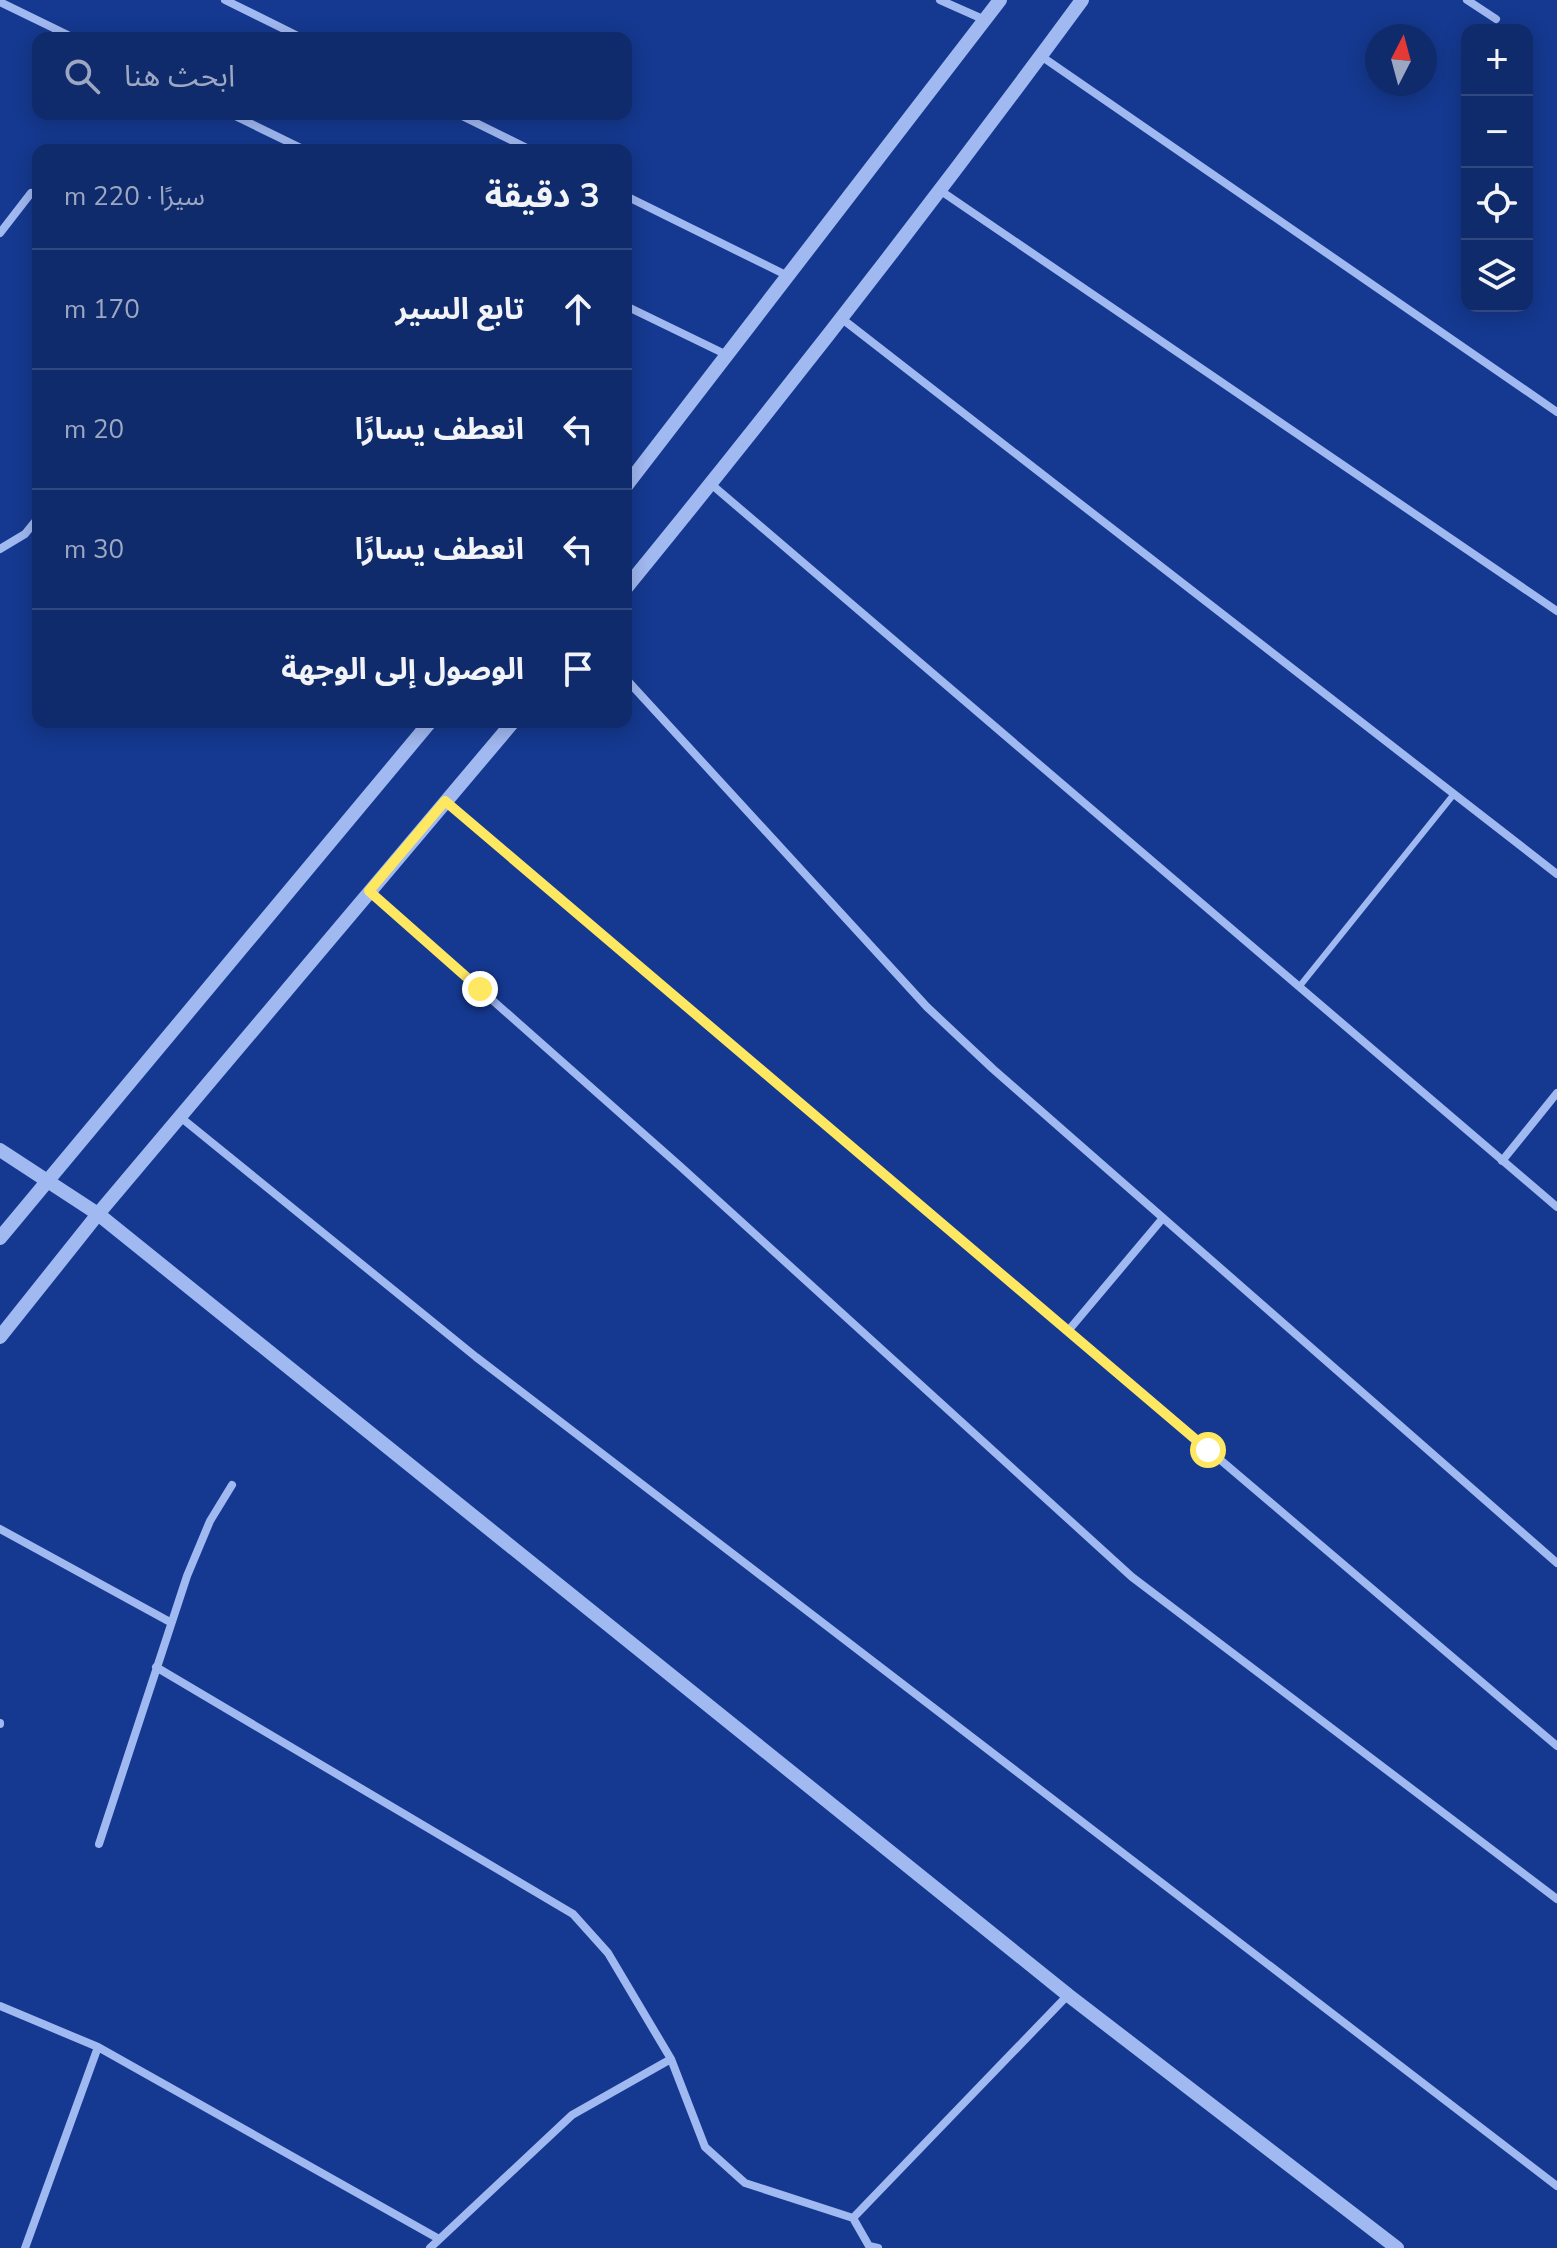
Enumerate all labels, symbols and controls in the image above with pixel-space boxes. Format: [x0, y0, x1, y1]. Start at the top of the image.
north arrow [1365, 24, 1437, 96]
map controls [1461, 24, 1533, 312]
button: + [1461, 24, 1533, 96]
search box [32, 32, 632, 120]
icon: search [60, 54, 104, 98]
text: ابحث هنا [124, 56, 235, 97]
button: − [1461, 96, 1533, 168]
button: locate [1461, 168, 1533, 240]
text: 3 دقيقة [485, 173, 600, 219]
text: سيرًا · 220 m [64, 179, 205, 214]
button: layers [1461, 240, 1533, 312]
icon: ahead [556, 287, 600, 331]
text: تابع السير [396, 289, 524, 330]
text: 170 m [64, 292, 140, 327]
icon: left [556, 407, 600, 451]
text: انعطف يسارًا [355, 409, 524, 450]
text: 20 m [64, 412, 124, 447]
icon: left [556, 527, 600, 571]
text: انعطف يسارًا [355, 529, 524, 570]
text: 30 m [64, 532, 124, 567]
icon: arrive [556, 647, 600, 691]
text: الوصول إلى الوجهة [281, 649, 524, 690]
route end [462, 971, 498, 1007]
route start [1190, 1432, 1226, 1468]

